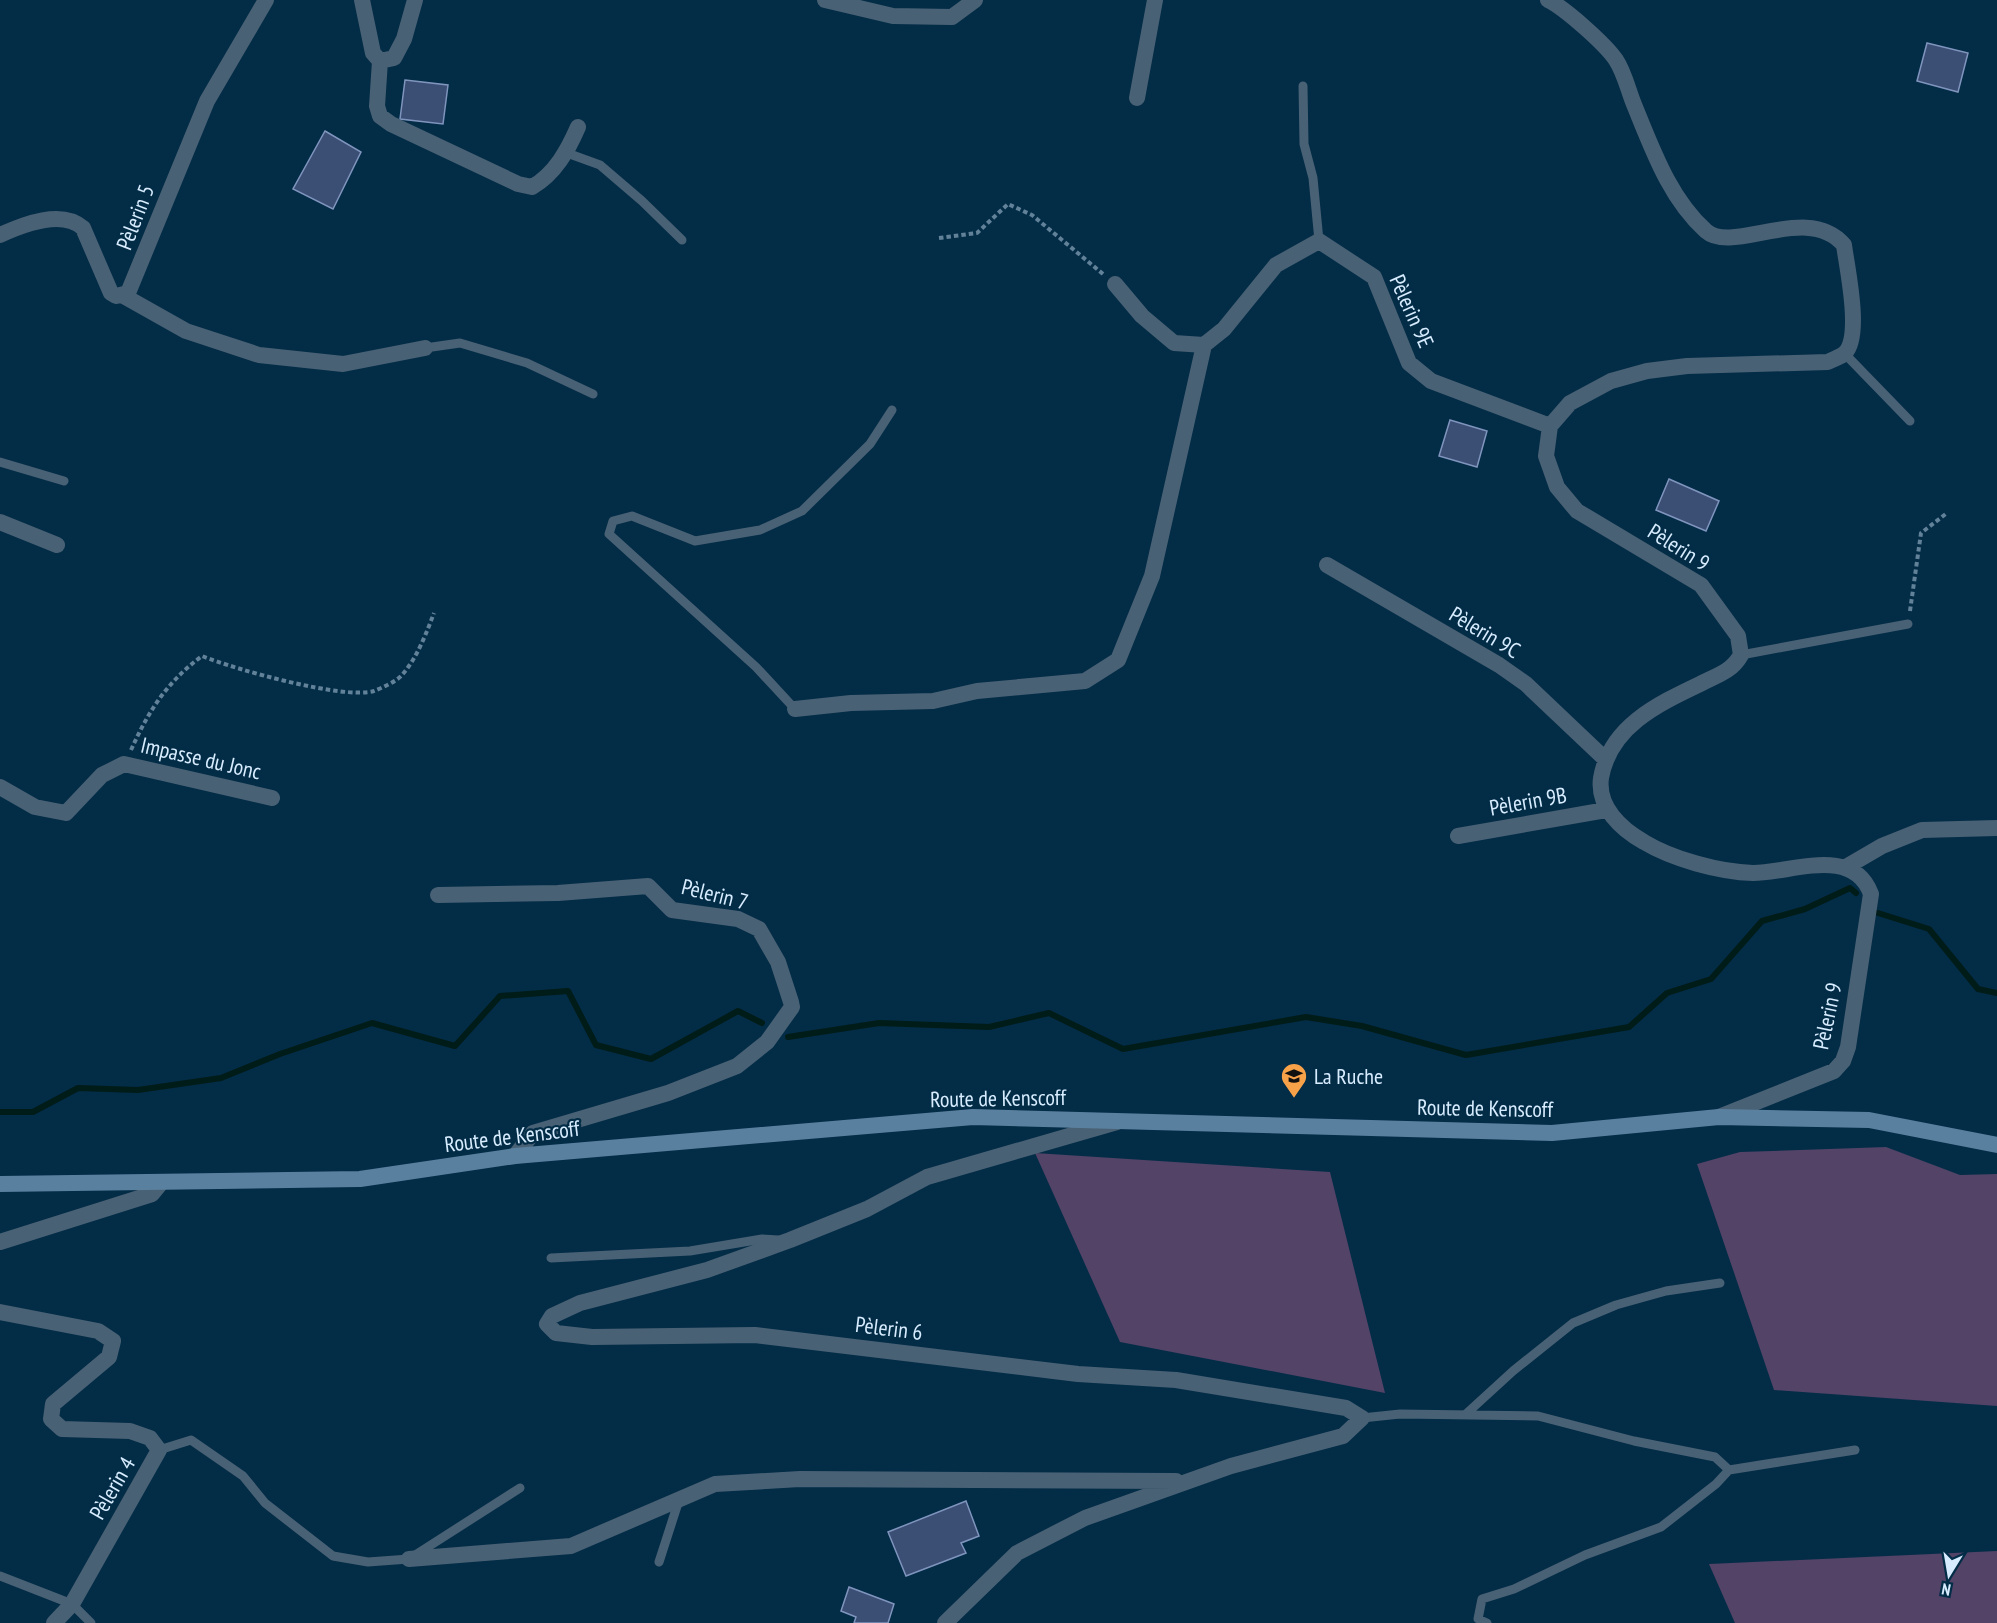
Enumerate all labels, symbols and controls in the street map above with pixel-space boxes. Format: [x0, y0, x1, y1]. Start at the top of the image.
street label: Pèlerin 5 [110, 180, 160, 254]
street label: Pèlerin 9E [1384, 270, 1440, 352]
street label: Pèlerin 9 [1643, 517, 1715, 577]
street label: Pèlerin 9C [1444, 600, 1526, 664]
street label: Impasse du Jonc [138, 731, 264, 785]
street label: Pèlerin 9B [1487, 780, 1569, 822]
street label: Pèlerin 7 [679, 872, 751, 916]
street label: Pèlerin 9 [1806, 980, 1848, 1052]
school or university icon: La Ruche [1279, 1061, 1309, 1099]
place label: La Ruche [1314, 1062, 1383, 1090]
street label: Route de Kenscoff [930, 1083, 1068, 1113]
street label: Route de Kenscoff [1417, 1093, 1555, 1123]
street label: Route de Kenscoff [443, 1114, 582, 1158]
street label: Pèlerin 6 [854, 1310, 924, 1346]
street label: Pèlerin 4 [83, 1452, 141, 1524]
north arrow [1919, 1545, 1979, 1605]
text: N [1940, 1579, 1952, 1600]

